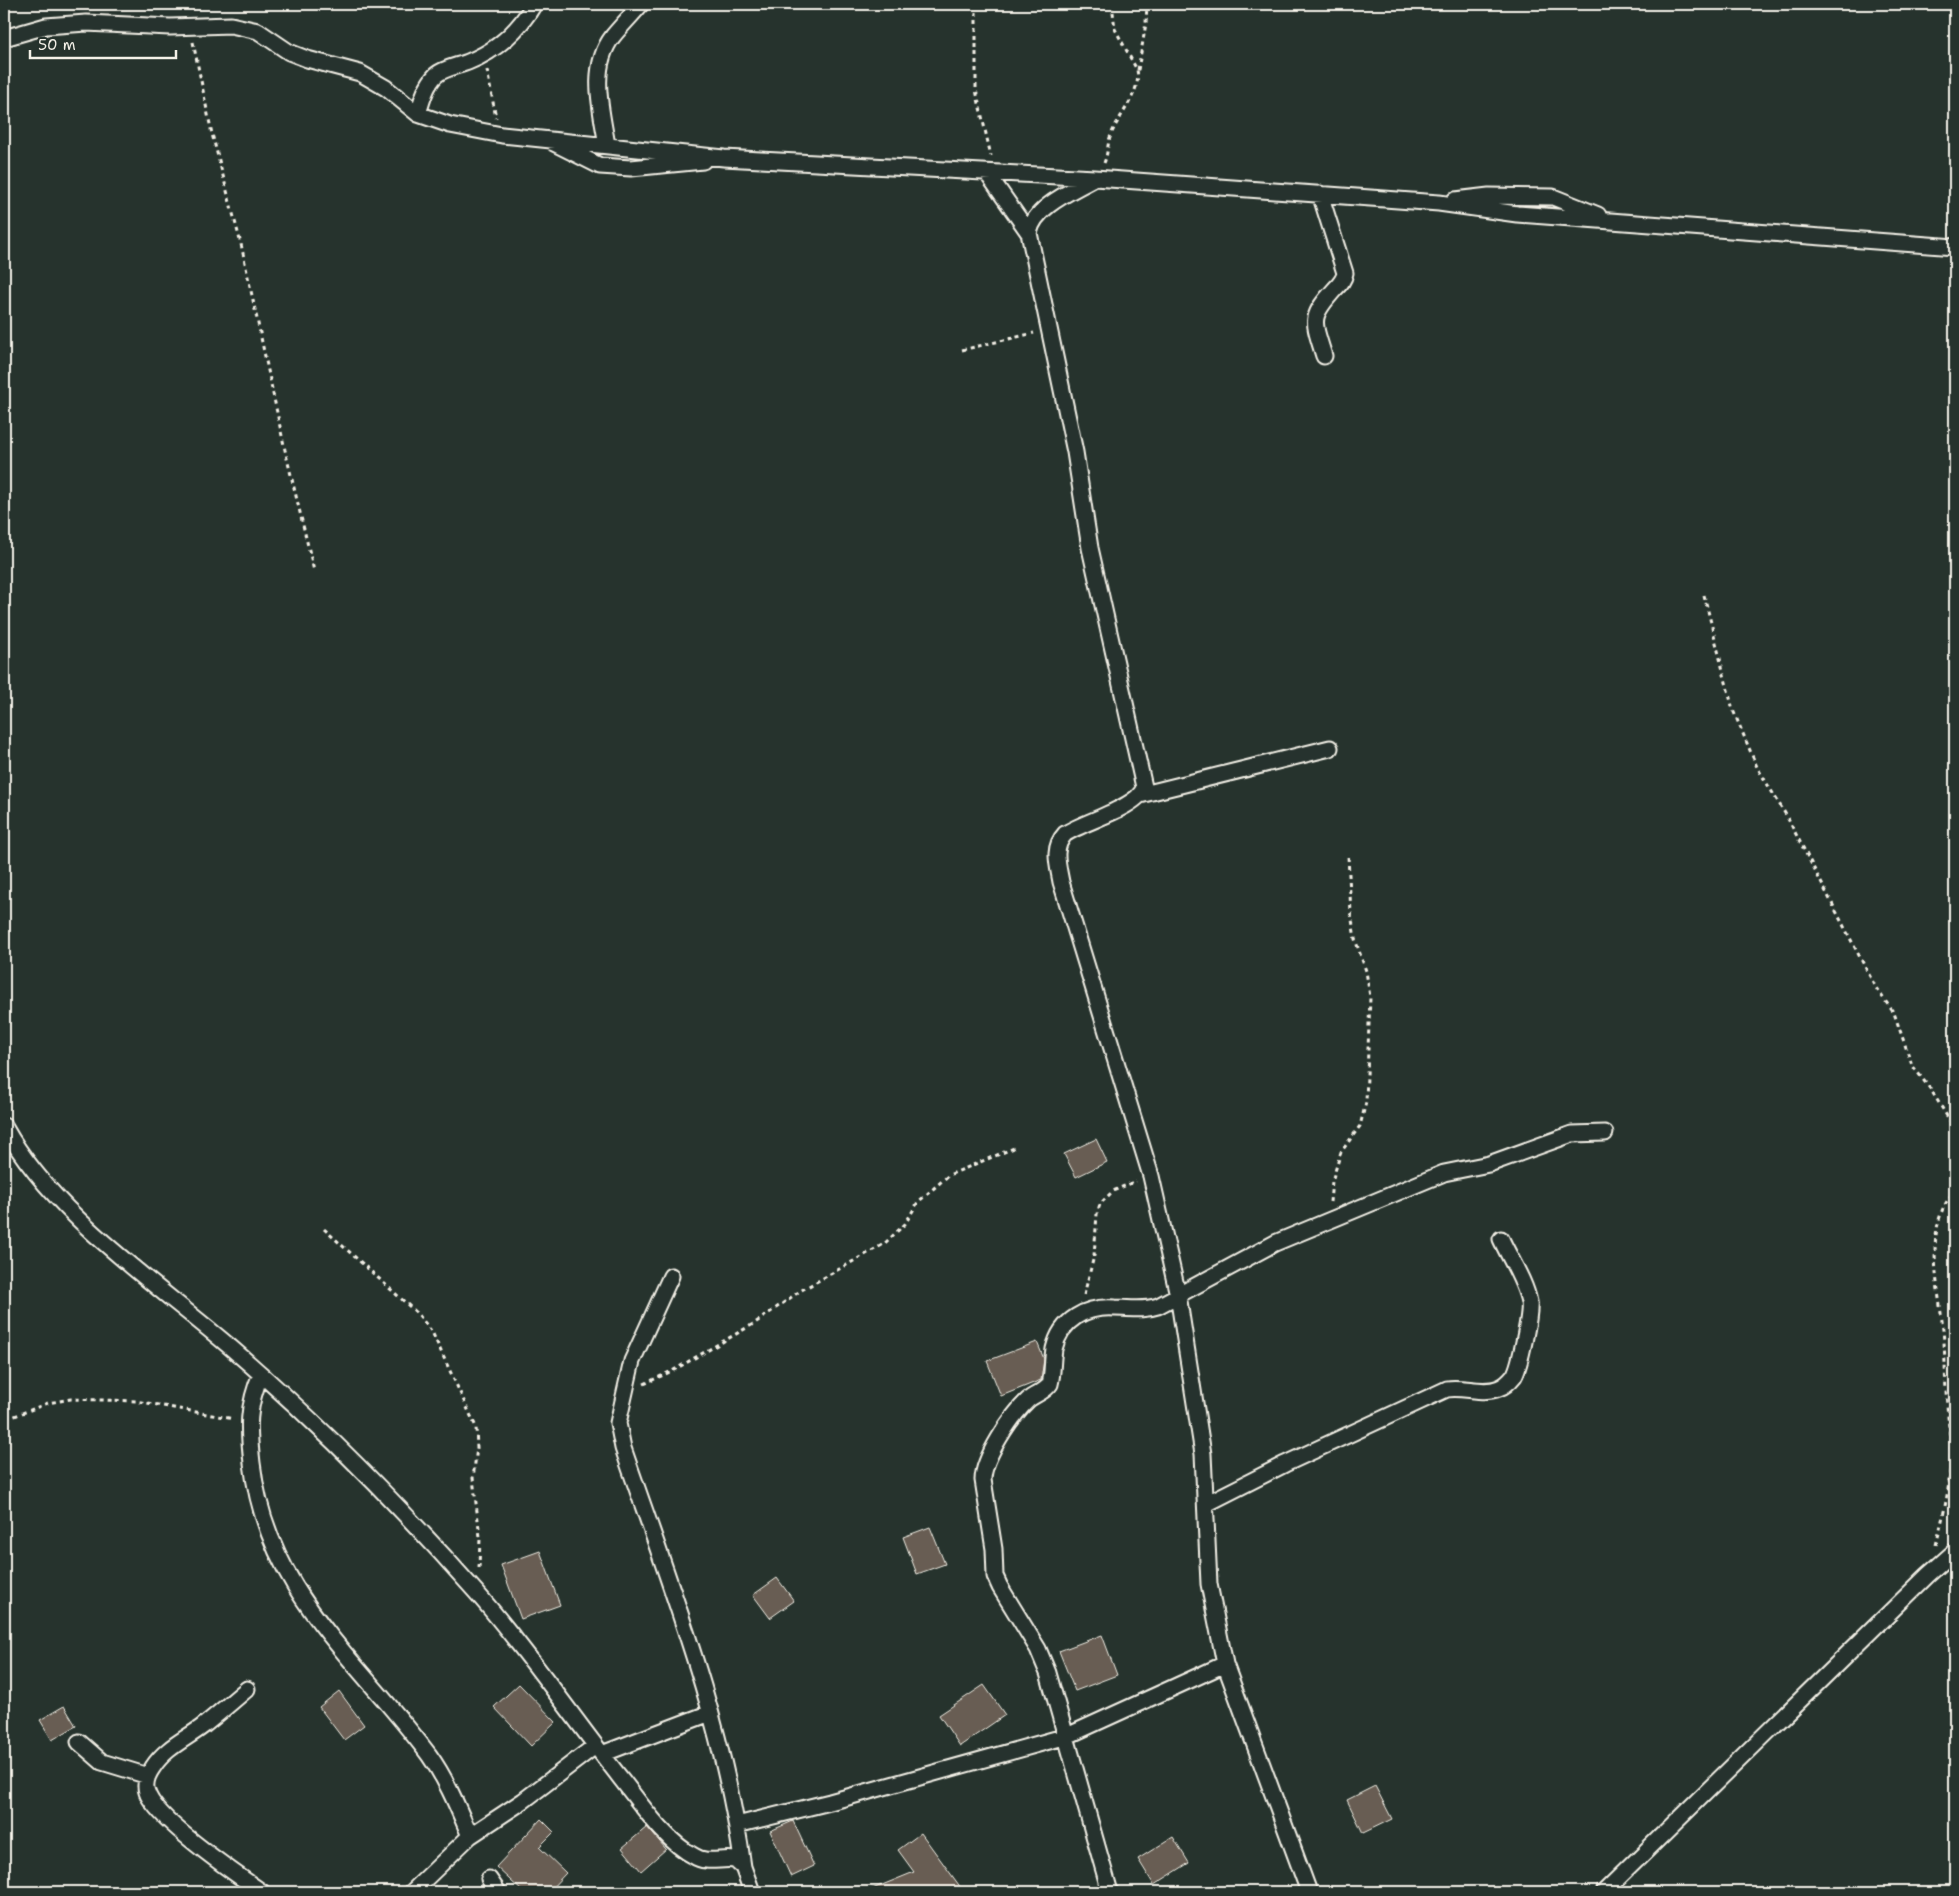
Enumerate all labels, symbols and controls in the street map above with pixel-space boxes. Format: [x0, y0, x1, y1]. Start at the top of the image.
scale bar [30, 28, 176, 60]
text: 50 m [38, 35, 76, 55]

